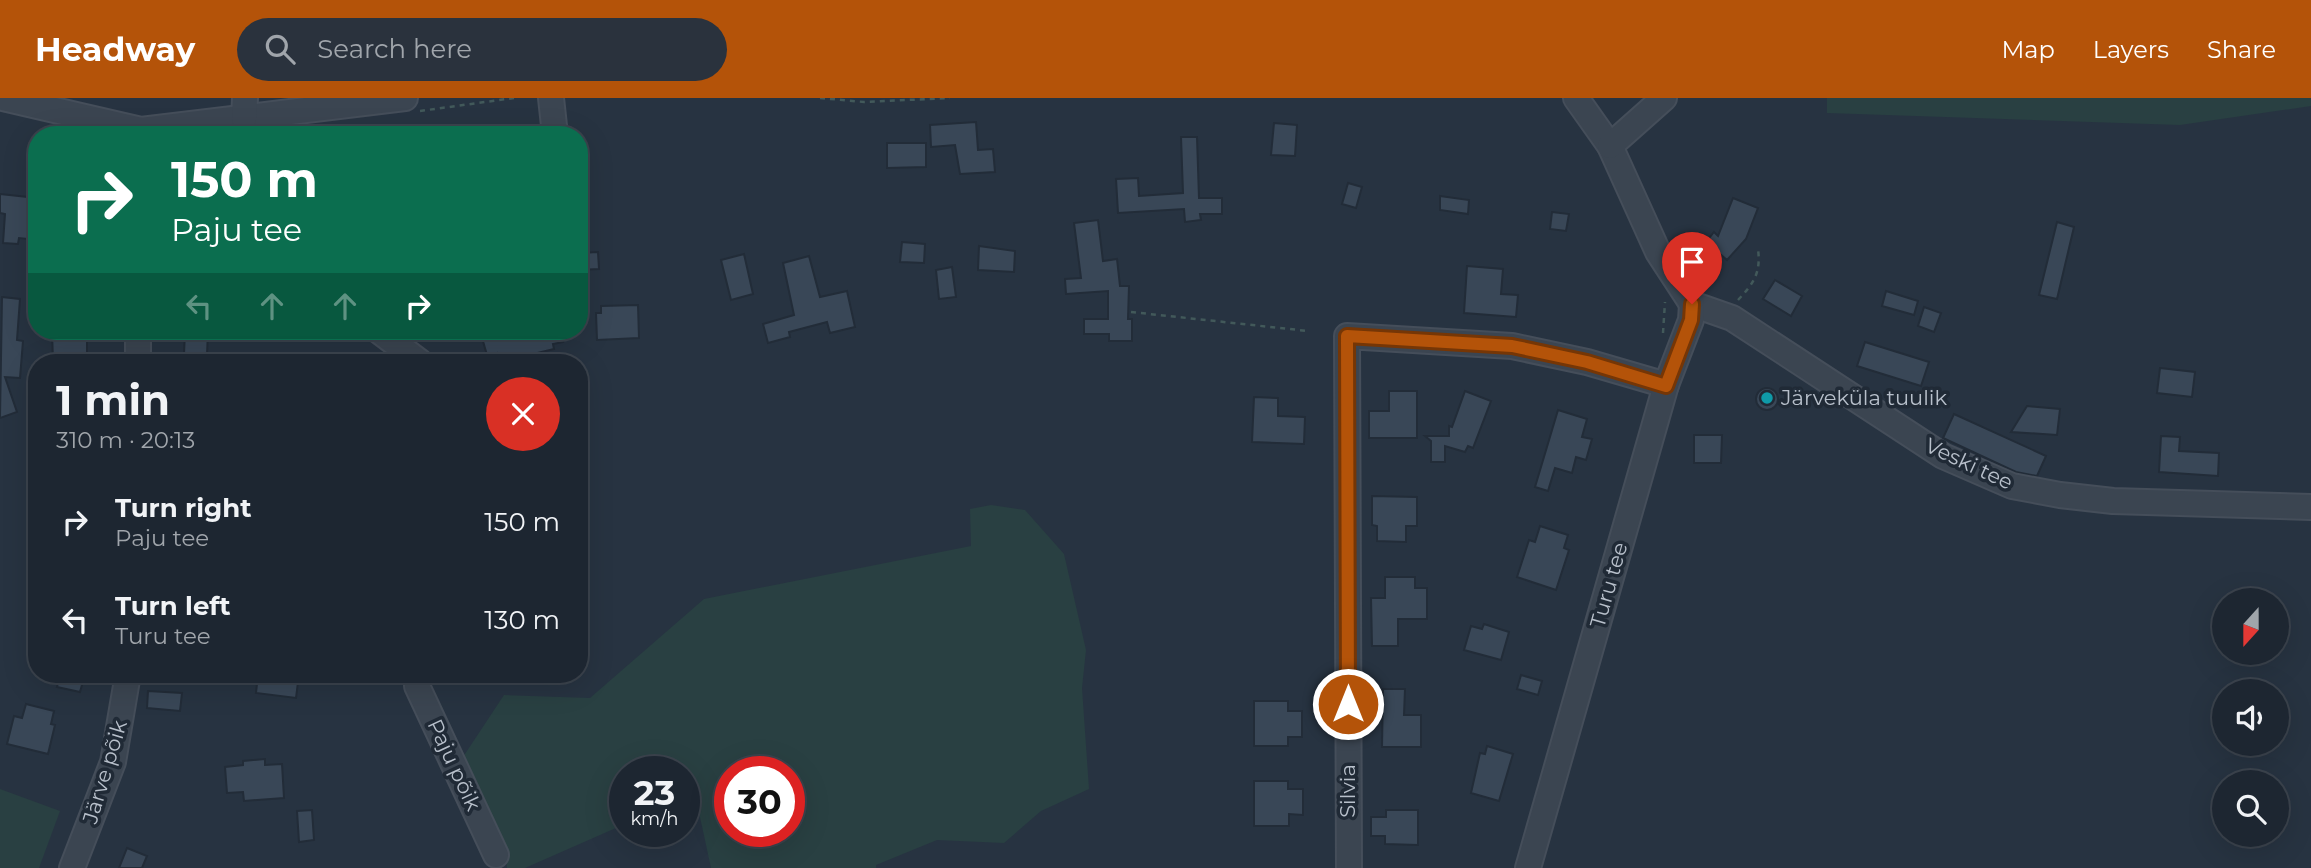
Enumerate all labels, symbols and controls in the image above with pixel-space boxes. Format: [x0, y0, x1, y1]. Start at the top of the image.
search box [237, 18, 727, 81]
text: Headway [35, 29, 195, 69]
icon: search [261, 30, 299, 68]
text: Search here [317, 33, 472, 65]
text: Map [2001, 35, 2055, 64]
text: Layers [2093, 35, 2169, 64]
text: Share [2207, 35, 2276, 64]
text: 150 m [171, 150, 318, 209]
icon: right [56, 154, 147, 245]
text: Paju tee [171, 210, 302, 249]
pin [1662, 232, 1722, 304]
icon: arrive [1673, 243, 1711, 281]
icon: left [180, 287, 218, 325]
icon: ahead [253, 287, 291, 325]
icon: ahead [326, 287, 364, 325]
icon: right [399, 287, 437, 325]
text: 1 min [56, 374, 170, 426]
button: close [486, 377, 560, 451]
place label: Järveküla tuulik [1780, 385, 1947, 410]
marker: Järveküla tuulik [1759, 390, 1775, 406]
text: 310 m · 20:13 [56, 426, 195, 454]
street label: Veski tee [1921, 432, 2017, 495]
text: Turn right [115, 492, 251, 524]
icon: right [56, 503, 94, 541]
text: 150 m [484, 506, 560, 538]
text: Paju tee [115, 524, 209, 552]
street label: Turu tee [1584, 539, 1633, 630]
north arrow [2212, 588, 2289, 665]
map controls [2212, 588, 2289, 847]
text: Turn left [115, 590, 231, 622]
icon: left [56, 601, 94, 639]
text: 130 m [484, 604, 560, 636]
text: Turu tee [115, 622, 211, 650]
position arrow [1311, 667, 1385, 741]
button: sound [2212, 679, 2289, 756]
street label: Paju põik [422, 715, 487, 815]
street label: Järve põik [77, 717, 132, 827]
speed limit sign: 30 [714, 756, 805, 847]
street label: Silvia [1335, 764, 1360, 818]
button: search [2212, 770, 2289, 847]
text: 23 [634, 771, 675, 814]
text: km/h [630, 808, 679, 830]

